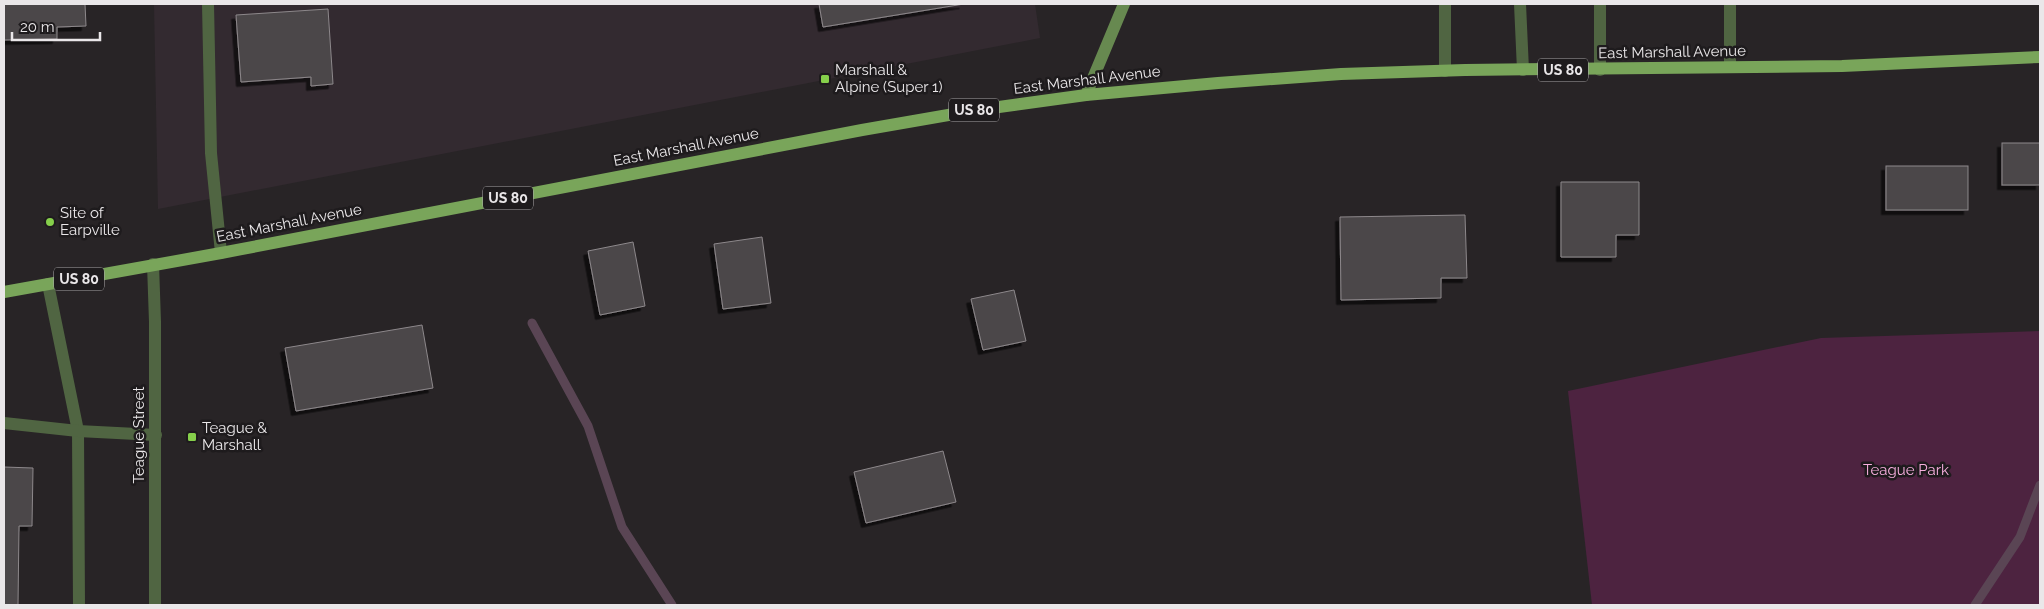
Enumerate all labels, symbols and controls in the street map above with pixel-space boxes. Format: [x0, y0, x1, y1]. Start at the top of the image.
scale bar [12, 10, 100, 42]
text: 20 m [20, 18, 55, 36]
street label: East Marshall Avenue [1598, 42, 1746, 62]
road number: US 80 [1538, 58, 1588, 82]
place label: Marshall & Alpine (Super 1) [835, 61, 942, 96]
street label: East Marshall Avenue [1013, 62, 1162, 98]
marker: Marshall & Alpine (Super 1) [819, 73, 831, 85]
road number: US 80 [949, 98, 999, 122]
street label: East Marshall Avenue [612, 124, 760, 170]
road number: US 80 [483, 187, 533, 210]
street label: East Marshall Avenue [215, 200, 363, 246]
place label: Site of Earpville [60, 204, 120, 239]
marker: Site of Earpville [44, 216, 56, 228]
road number: US 80 [54, 268, 104, 290]
street label: Teague Street [130, 387, 148, 483]
place label: Teague & Marshall [202, 419, 267, 454]
marker: Teague & Marshall [186, 431, 198, 443]
park label: Teague Park [1863, 461, 1949, 479]

